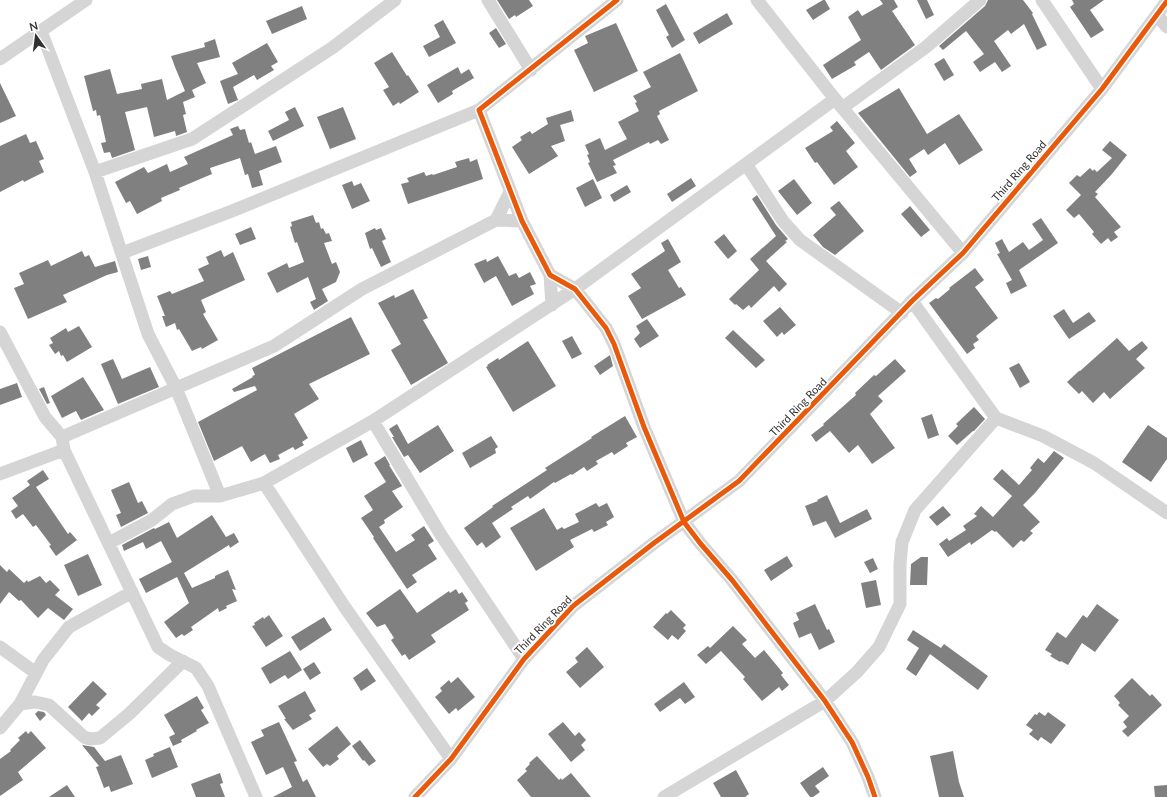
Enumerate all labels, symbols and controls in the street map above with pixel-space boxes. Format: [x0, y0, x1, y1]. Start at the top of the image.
north arrow [16, 16, 56, 56]
text: N [28, 18, 39, 33]
street label: Third Ring Road [989, 138, 1049, 204]
street label: Third Ring Road [766, 375, 829, 439]
street label: Third Ring Road [511, 593, 574, 657]

